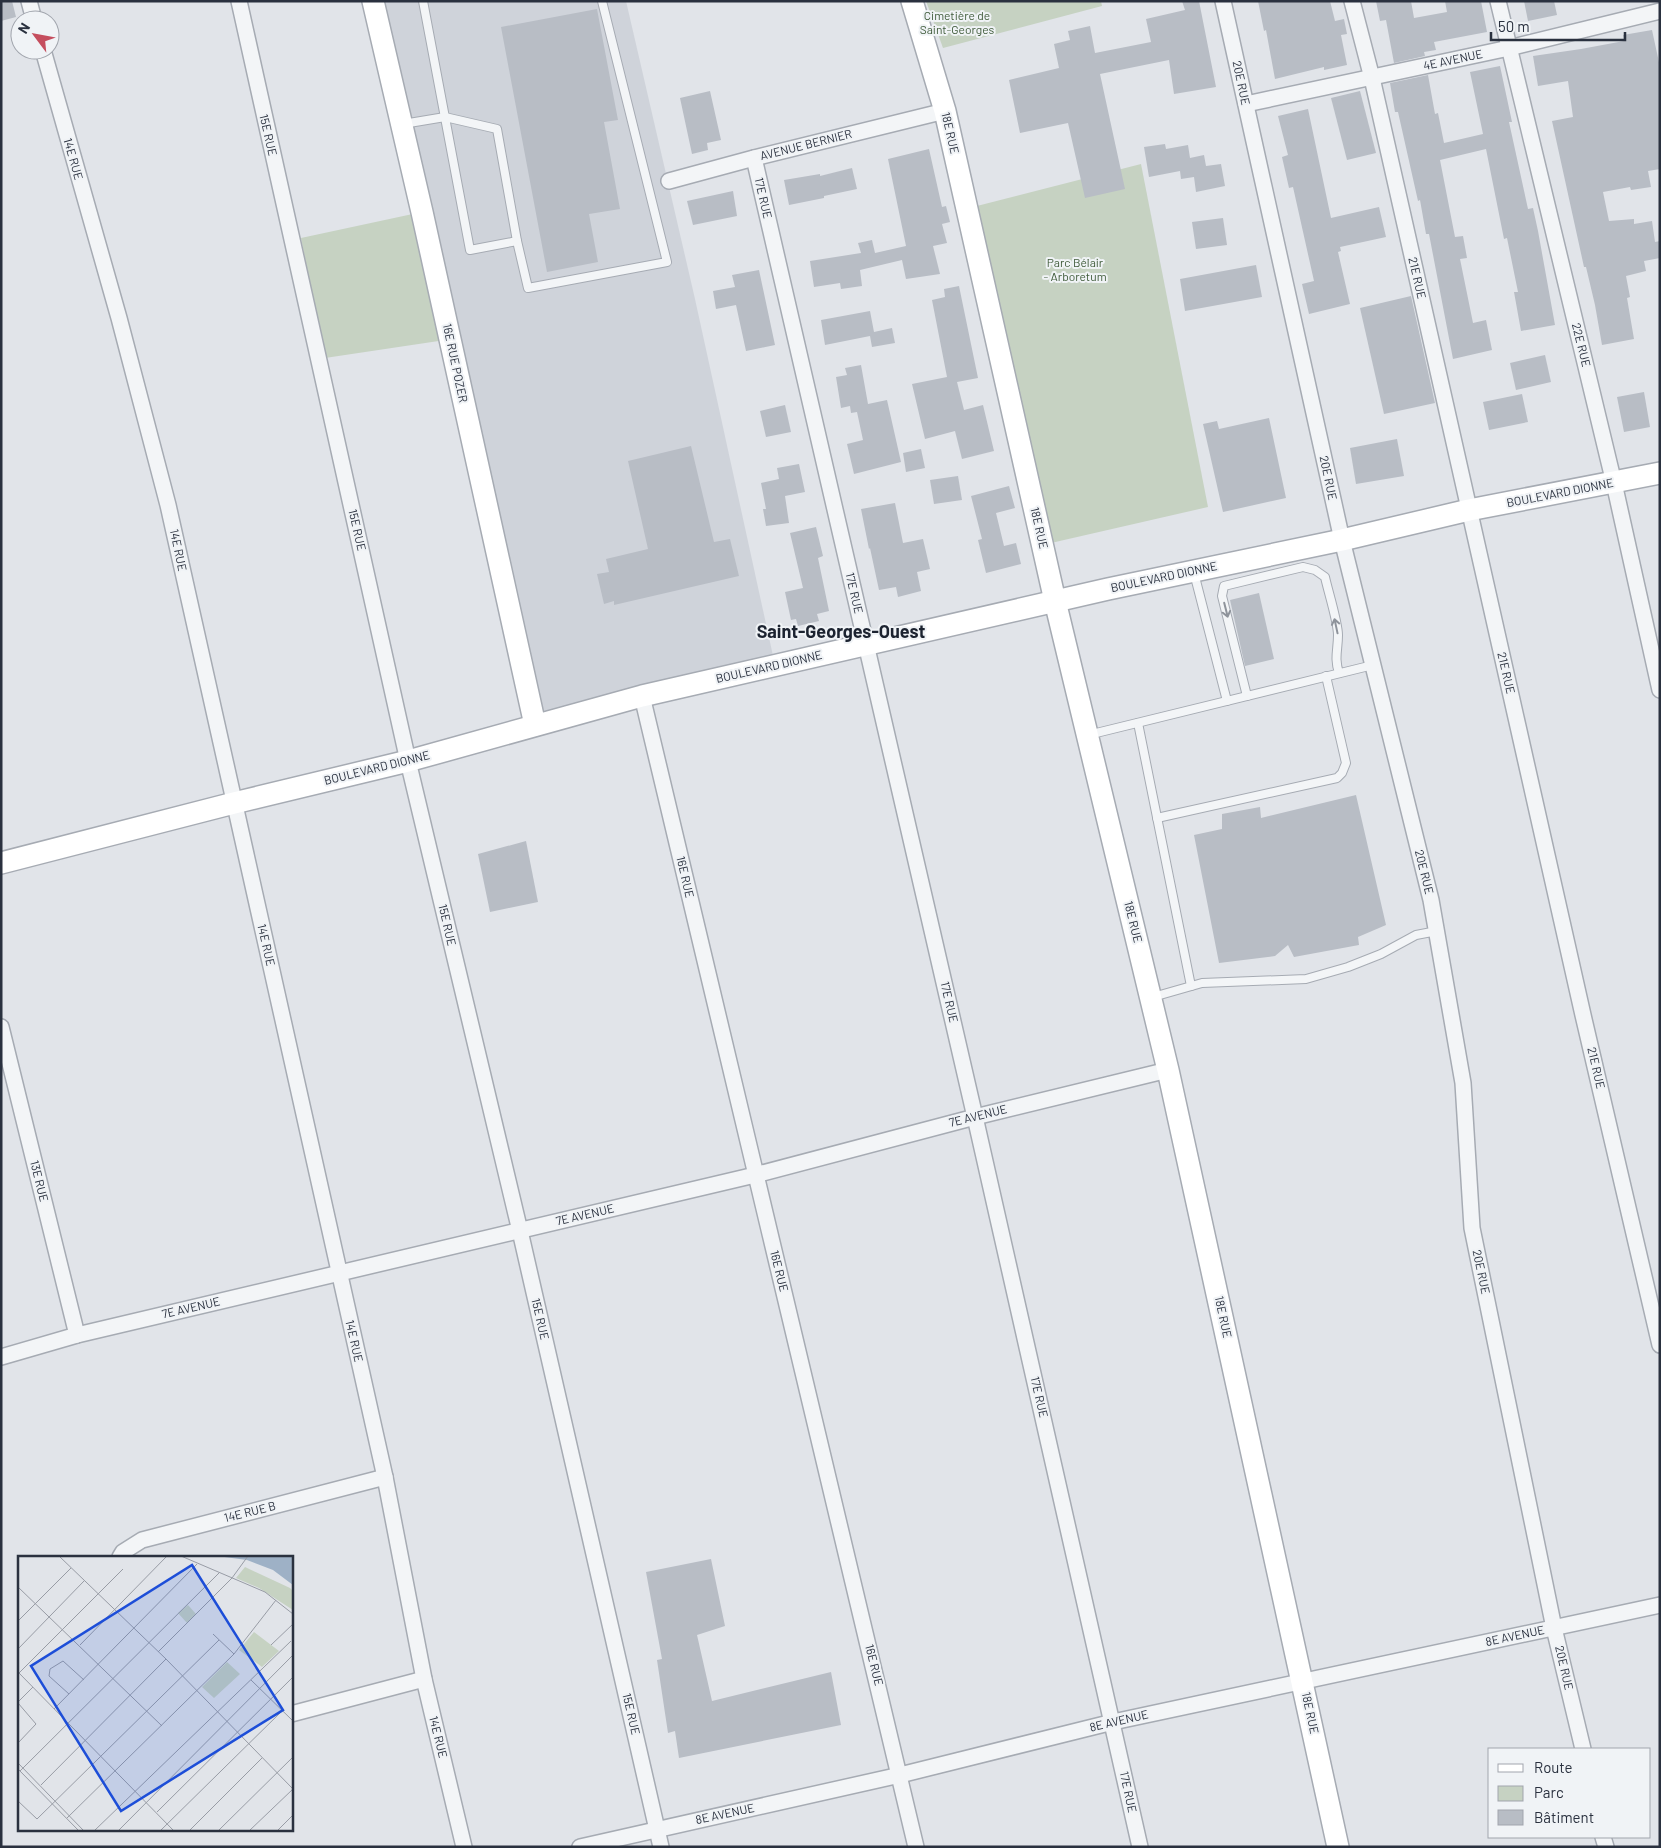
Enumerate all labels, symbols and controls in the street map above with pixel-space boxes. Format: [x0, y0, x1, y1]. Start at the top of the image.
park label: Cimetière de Saint-Georges [920, 8, 994, 36]
north arrow [10, 10, 60, 60]
scale bar [1491, 10, 1625, 42]
text: 50 m [1498, 17, 1530, 35]
text: N [14, 19, 33, 36]
street label: 4E AVENUE [1422, 46, 1484, 72]
street label: 20E RUE [1230, 59, 1254, 106]
street label: 18E RUE [939, 110, 963, 155]
street label: 15E RUE [257, 113, 281, 157]
street label: AVENUE BERNIER [758, 126, 853, 162]
street label: 14E RUE [61, 136, 87, 181]
street label: 17E RUE [752, 176, 776, 220]
park label: Parc Bélair - Arboretum [1043, 255, 1107, 283]
street label: 21E RUE [1406, 255, 1430, 300]
street label: 22E RUE [1570, 321, 1594, 368]
street label: 16E RUE POZER [441, 322, 471, 404]
street label: 20E RUE [1317, 454, 1341, 501]
street label: BOULEVARD DIONNE [1505, 475, 1614, 509]
street label: 18E RUE [1028, 505, 1052, 550]
street label: 15E RUE [346, 508, 370, 552]
street label: 14E RUE [168, 527, 190, 572]
street label: BOULEVARD DIONNE [1109, 558, 1218, 594]
street label: 17E RUE [843, 571, 867, 615]
one-way arrow [1222, 601, 1231, 617]
one-way arrow [1331, 618, 1341, 634]
district label: Saint-Georges-Ouest [757, 620, 925, 642]
street label: BOULEVARD DIONNE [714, 647, 823, 685]
street label: 21E RUE [1495, 650, 1519, 695]
street label: BOULEVARD DIONNE [322, 747, 431, 787]
street label: 20E RUE [1413, 848, 1437, 895]
street label: 16E RUE [674, 855, 698, 899]
street label: 18E RUE [1122, 899, 1146, 944]
street label: 15E RUE [436, 903, 460, 947]
street label: 14E RUE [255, 922, 279, 967]
street label: 17E RUE [938, 980, 962, 1024]
street label: 21E RUE [1585, 1045, 1609, 1090]
street label: 7E AVENUE [947, 1101, 1008, 1129]
street label: 13E RUE [28, 1158, 52, 1203]
street label: 7E AVENUE [554, 1201, 615, 1228]
street label: 16E RUE [768, 1248, 792, 1293]
street label: 20E RUE [1470, 1248, 1494, 1295]
street label: 7E AVENUE [160, 1294, 221, 1321]
street label: 18E RUE [1213, 1295, 1235, 1339]
street label: 15E RUE [529, 1297, 553, 1341]
street label: 14E RUE [343, 1318, 367, 1363]
street label: 17E RUE [1028, 1375, 1052, 1419]
street label: 14E RUE B [222, 1498, 277, 1524]
inset map [18, 1556, 292, 1830]
street label: 8E AVENUE [1484, 1622, 1546, 1648]
street label: 16E RUE [863, 1642, 887, 1687]
street label: 20E RUE [1553, 1644, 1577, 1691]
street label: 18E RUE [1300, 1691, 1322, 1735]
street label: 15E RUE [620, 1692, 644, 1736]
street label: 8E AVENUE [1088, 1706, 1150, 1734]
street label: 14E RUE [427, 1714, 451, 1759]
legend [1488, 1748, 1651, 1838]
text: Route [1534, 1758, 1573, 1776]
street label: 17E RUE [1118, 1770, 1140, 1814]
text: Parc [1534, 1783, 1564, 1801]
street label: 8E AVENUE [694, 1800, 756, 1826]
text: Bâtiment [1534, 1808, 1594, 1826]

